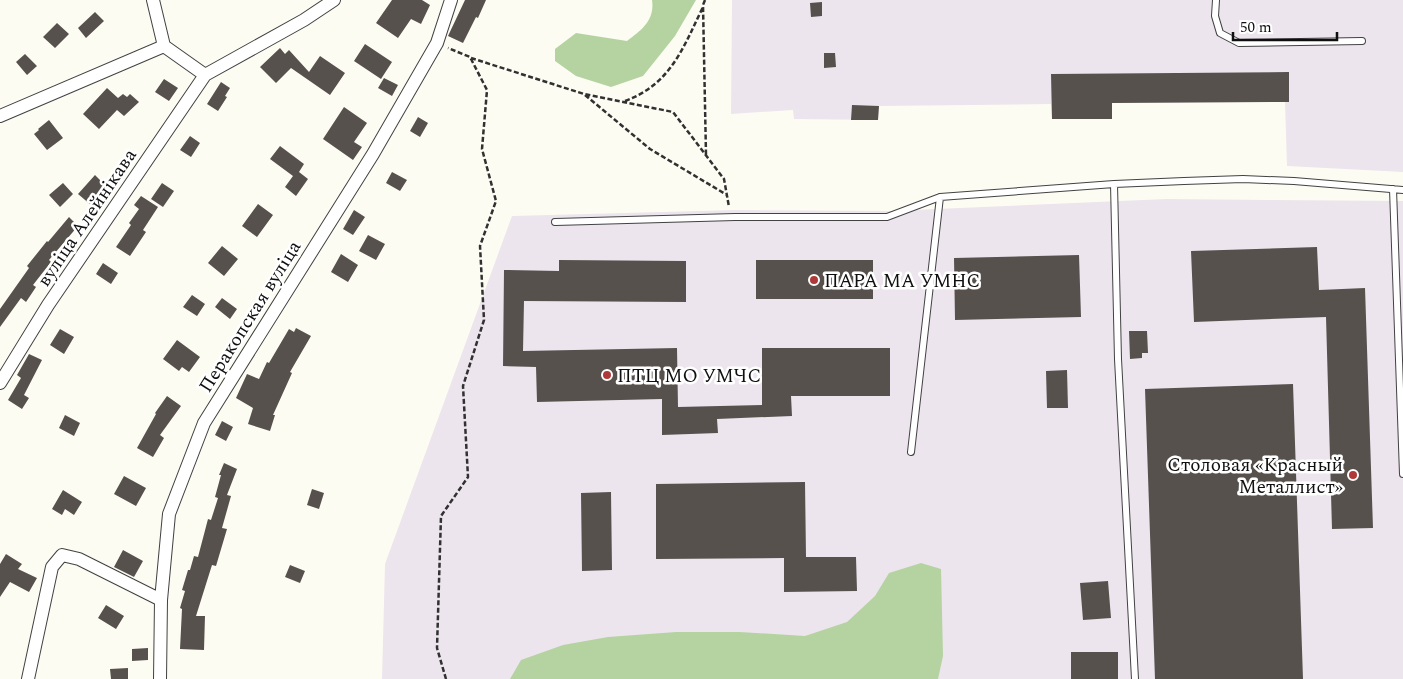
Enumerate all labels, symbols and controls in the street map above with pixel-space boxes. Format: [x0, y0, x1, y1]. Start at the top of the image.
scale bar [1233, 10, 1337, 42]
text: 50 m [1240, 16, 1272, 39]
street label: вуліца Алейнікава [30, 142, 145, 293]
street label: Перакопская вуліца [192, 234, 309, 399]
place label: ПАРА МА УМНС [824, 267, 980, 296]
marker: ПАРА МА УМНС [808, 274, 820, 286]
place label: ПТЦ МО УМЧС [617, 362, 761, 391]
marker: ПТЦ МО УМЧС [601, 369, 613, 381]
place label: Столовая «Красный Металлист» [1167, 451, 1343, 502]
marker: Столовая «Красный Металлист» [1347, 469, 1359, 481]

